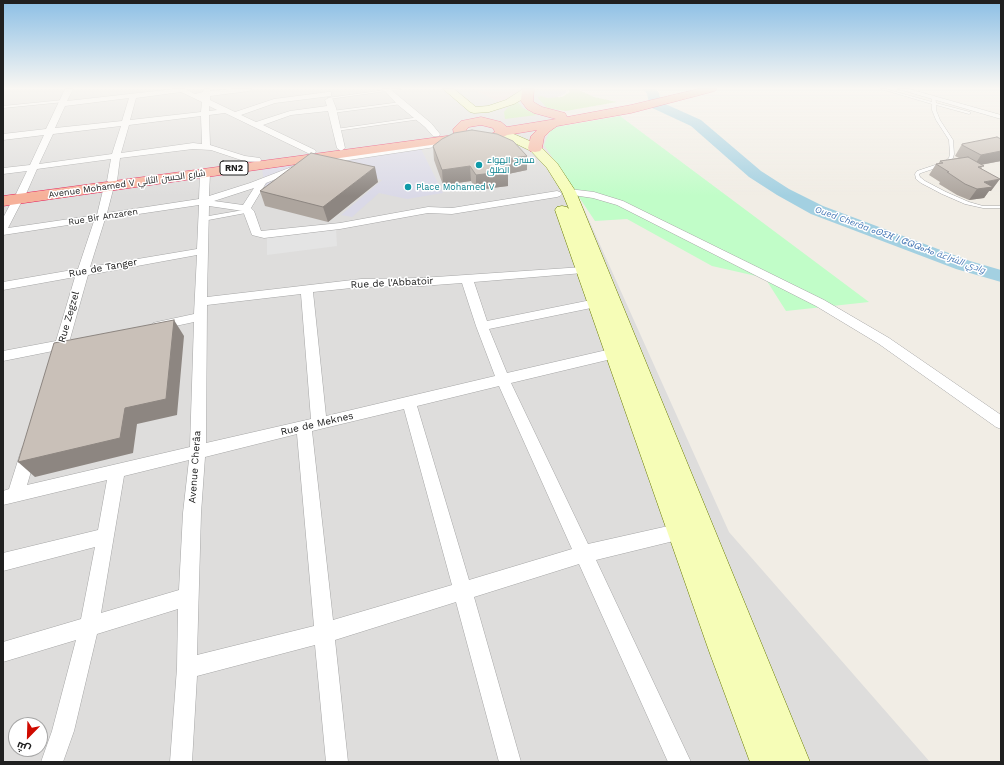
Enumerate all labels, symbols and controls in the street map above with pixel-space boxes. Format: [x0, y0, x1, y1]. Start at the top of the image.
place label: مسرح الهواء الطلق [487, 155, 535, 176]
marker: مسرح الهواء الطلق [474, 160, 484, 170]
road number: RN2 [220, 161, 248, 175]
street label: Avenue Mohamed V شارع الحسن الثاني [48, 168, 206, 200]
marker: Place Mohamed V [403, 182, 413, 192]
place label: Place Mohamed V [416, 182, 495, 192]
water label: Oued Cherâa ⴰⵙⵉⴼ ⵏ ⵛⵕⵕⴰⵄⴰ وادي الشراعة [813, 204, 987, 276]
street label: Rue Bir Anzaren [67, 206, 139, 228]
street label: Rue de Tanger [68, 256, 138, 280]
street label: Rue de l'Abbatoir [350, 275, 434, 291]
street label: Rue Zegzel [56, 290, 82, 344]
street label: Rue de Meknes [279, 410, 355, 438]
street label: Avenue Cherâa [186, 430, 204, 504]
north arrow [8, 717, 48, 757]
text: ش [14, 739, 33, 756]

